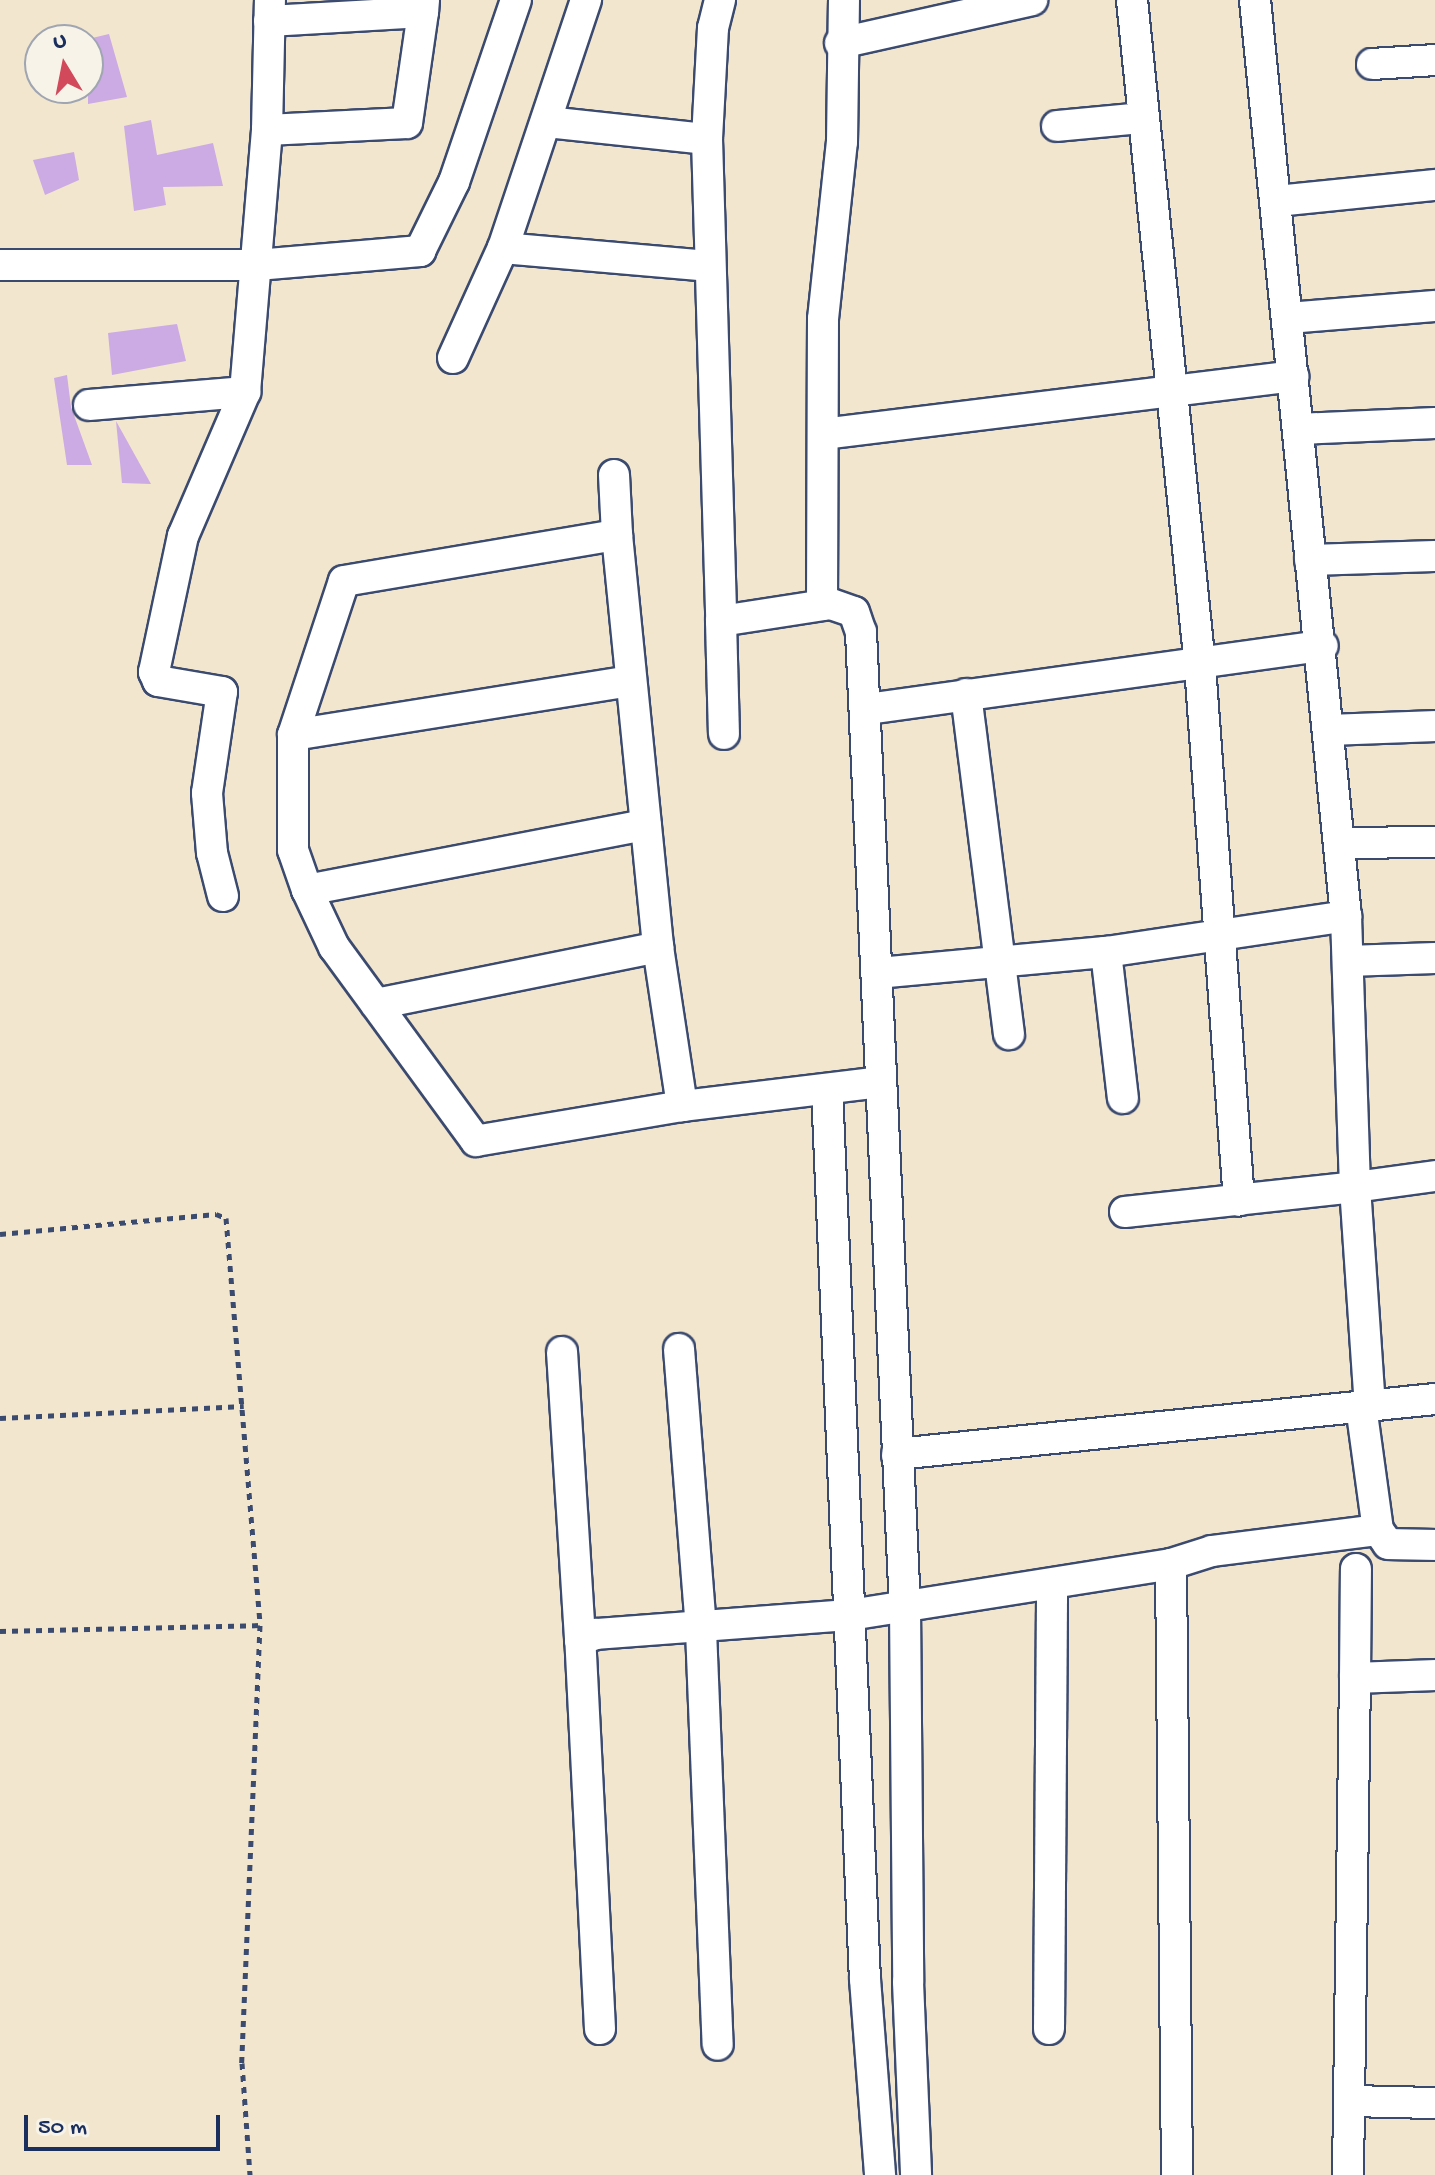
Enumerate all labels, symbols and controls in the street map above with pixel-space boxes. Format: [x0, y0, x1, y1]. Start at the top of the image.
north arrow [24, 24, 104, 104]
text: U [52, 28, 69, 56]
scale bar [28, 2099, 224, 2149]
text: 50 m [38, 2114, 87, 2143]

